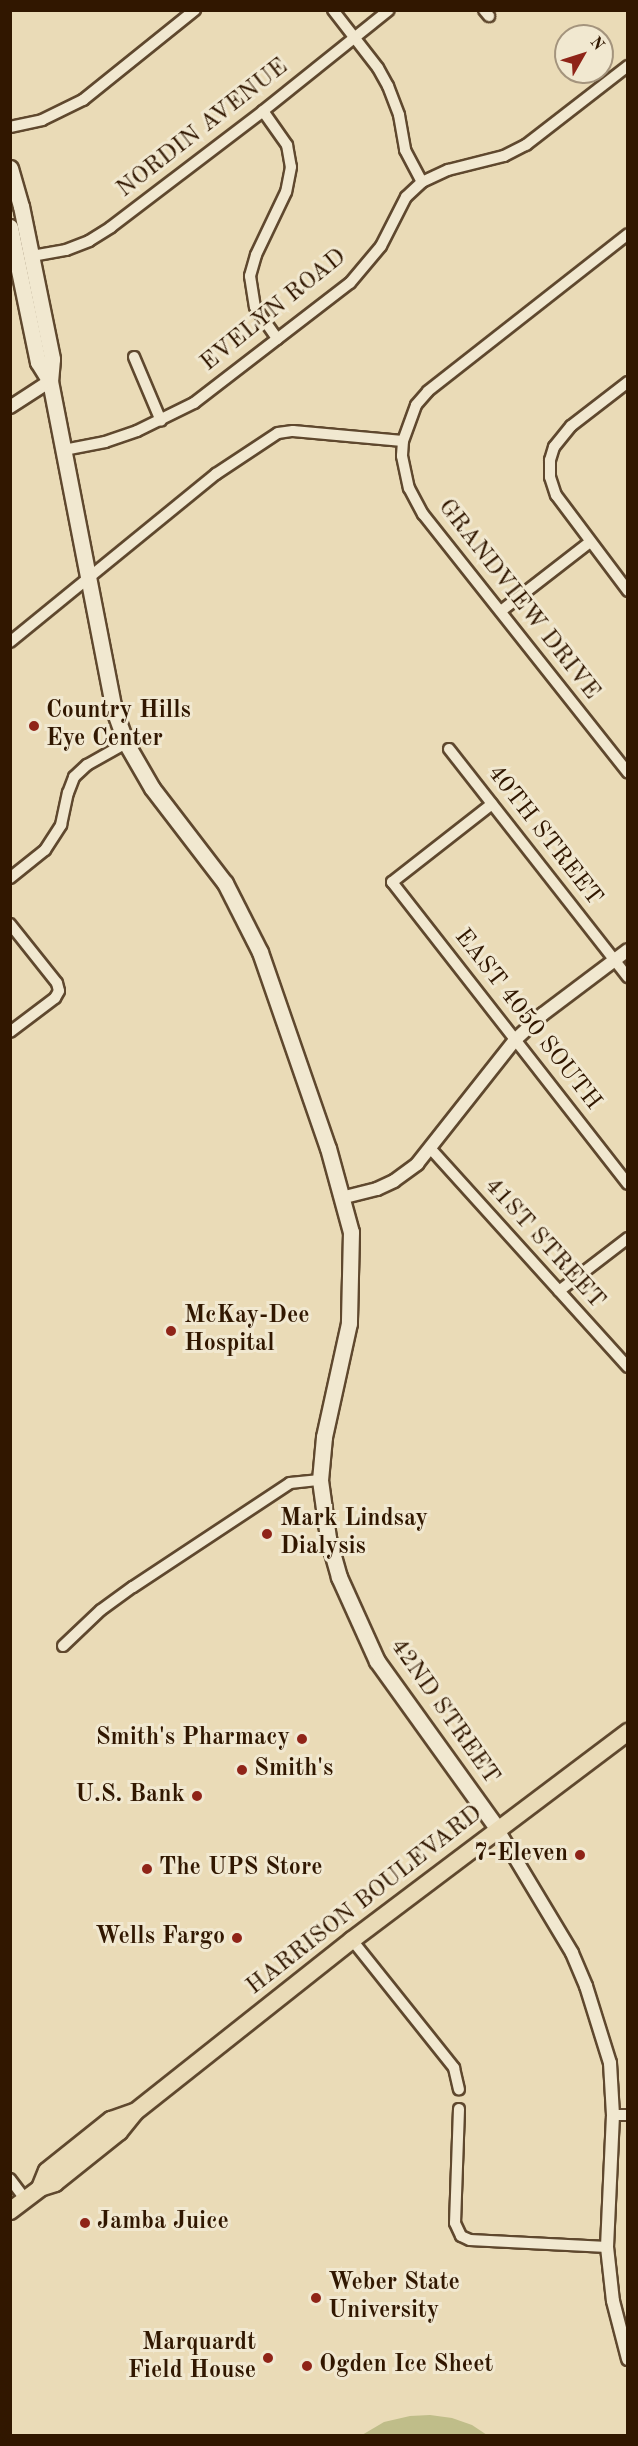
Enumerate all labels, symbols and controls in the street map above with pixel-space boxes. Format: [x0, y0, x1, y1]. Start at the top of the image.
north arrow [554, 24, 614, 84]
text: N [586, 34, 606, 54]
street label: NORDIN AVENUE [112, 53, 294, 205]
street label: EVELYN ROAD [196, 244, 352, 378]
street label: GRANDVIEW DRIVE [431, 494, 605, 706]
place label: Country Hills Eye Center [46, 698, 191, 754]
marker: Country Hills Eye Center [27, 719, 41, 733]
street label: 40TH STREET [480, 760, 608, 912]
street label: EAST 4050 SOUTH [447, 924, 607, 1116]
street label: 41ST STREET [478, 1173, 610, 1315]
place label: McKay-Dee Hospital [184, 1303, 310, 1359]
marker: McKay-Dee Hospital [162, 1322, 180, 1340]
place label: Mark Lindsay Dialysis [280, 1506, 428, 1562]
marker: Mark Lindsay Dialysis [258, 1525, 276, 1543]
street label: 42ND STREET [383, 1634, 505, 1790]
place label: Smith's Pharmacy [96, 1725, 290, 1753]
marker: Smith's Pharmacy [295, 1732, 309, 1746]
place label: Smith's [254, 1756, 333, 1784]
marker: Smith's [235, 1763, 249, 1777]
place label: U.S. Bank [75, 1782, 185, 1810]
marker: U.S. Bank [190, 1789, 204, 1803]
street label: HARRISON BOULEVARD [241, 1800, 489, 2002]
place label: 7-Eleven [474, 1841, 568, 1869]
marker: 7-Eleven [573, 1848, 587, 1862]
place label: The UPS Store [159, 1855, 323, 1883]
marker: The UPS Store [140, 1862, 154, 1876]
place label: Wells Fargo [95, 1924, 225, 1952]
marker: Wells Fargo [230, 1931, 244, 1945]
place label: Jamba Juice [97, 2209, 229, 2237]
marker: Jamba Juice [78, 2216, 92, 2230]
place label: Weber State University [328, 2270, 460, 2326]
marker: Weber State University [309, 2291, 323, 2305]
place label: Marquardt Field House [128, 2330, 256, 2386]
marker: Marquardt Field House [261, 2351, 275, 2365]
place label: Ogden Ice Sheet [319, 2352, 493, 2380]
marker: Ogden Ice Sheet [300, 2359, 314, 2373]

